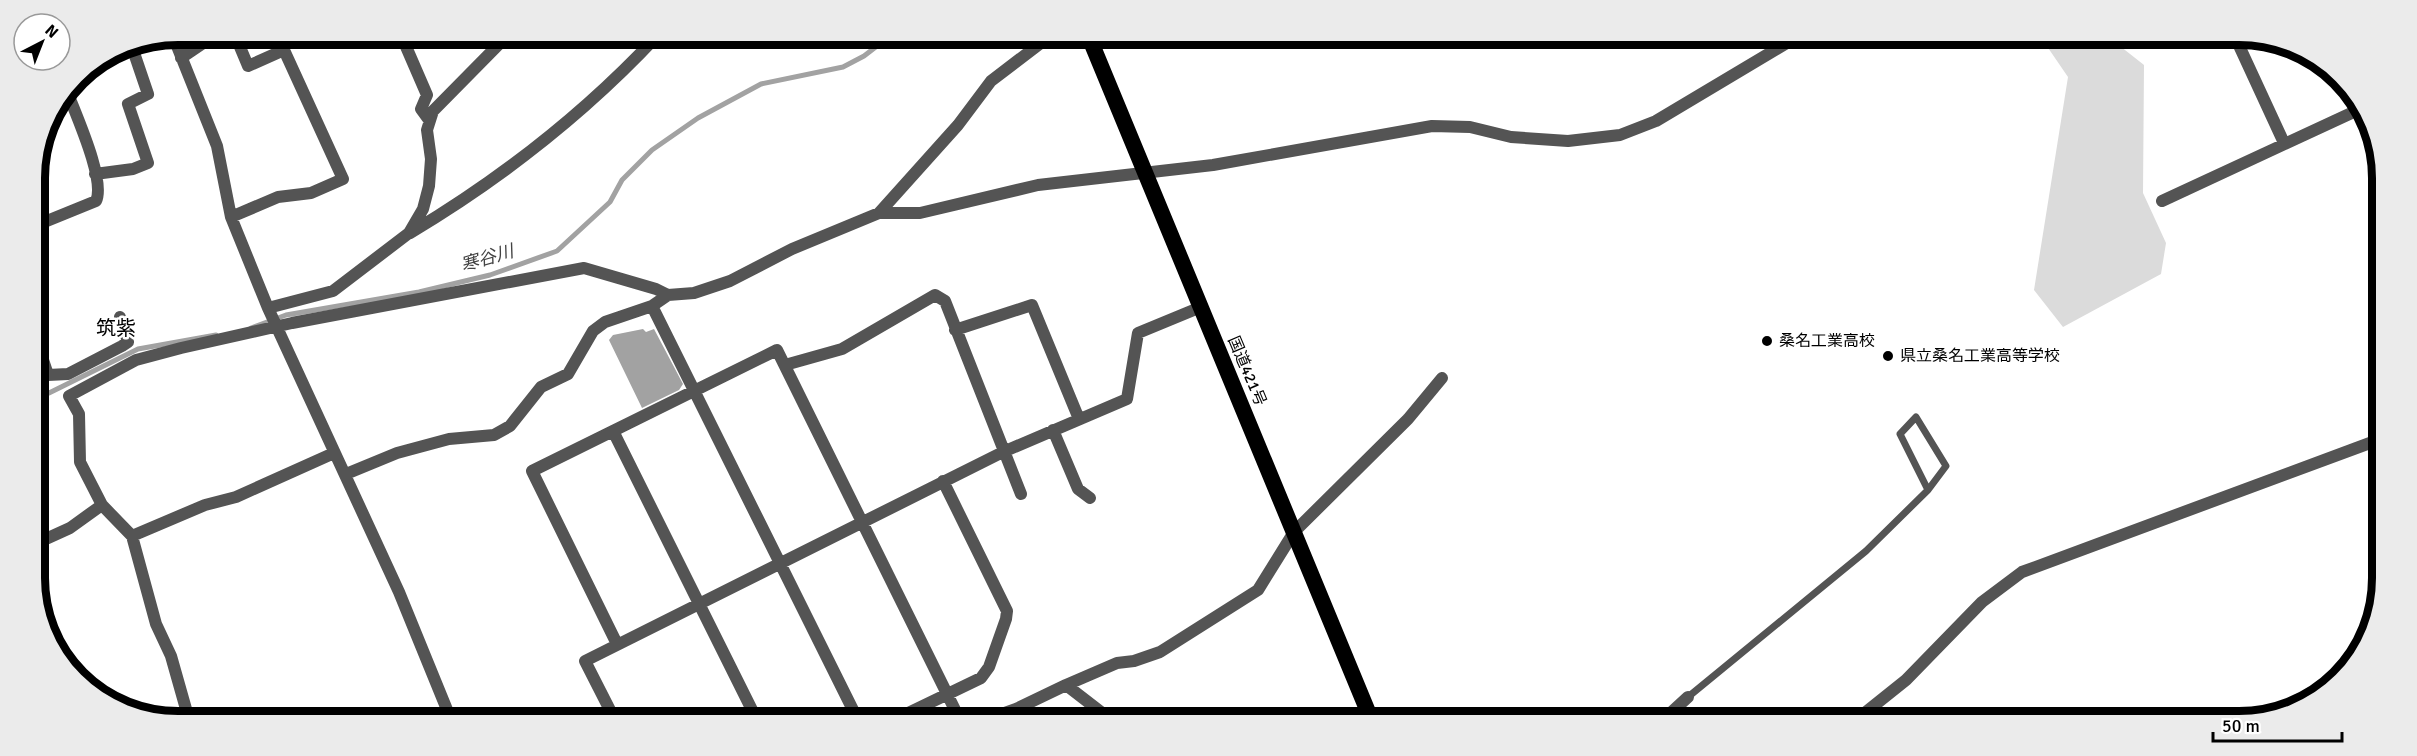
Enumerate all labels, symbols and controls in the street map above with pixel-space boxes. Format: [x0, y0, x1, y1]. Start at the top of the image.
north arrow [12, 12, 72, 72]
text: N [41, 20, 62, 43]
water label: 寒谷川 [458, 239, 518, 276]
district label: 筑紫 [96, 316, 136, 341]
place label: 桑名工業高校 [1779, 331, 1875, 351]
street label: 国道421号 [1223, 333, 1271, 409]
marker: 桑名工業高校 [1760, 334, 1774, 348]
place label: 県立桑名工業高等学校 [1900, 346, 2060, 366]
marker: 県立桑名工業高等学校 [1881, 349, 1895, 363]
scale bar [2213, 705, 2342, 743]
text: 50 m [2222, 715, 2260, 737]

